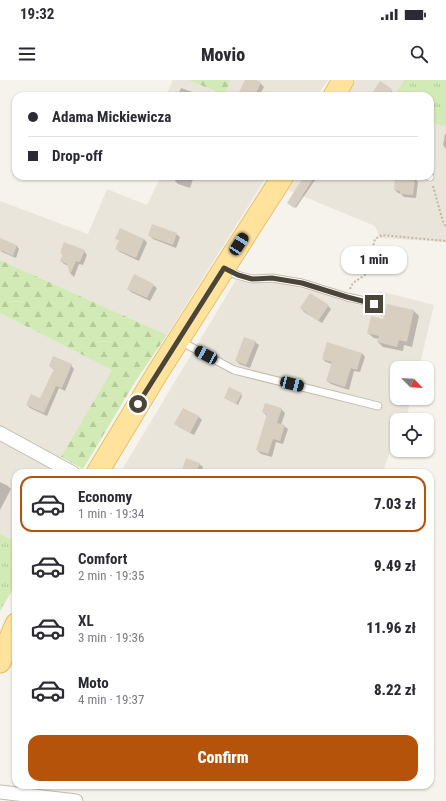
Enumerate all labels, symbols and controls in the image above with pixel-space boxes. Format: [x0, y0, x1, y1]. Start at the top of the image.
text: 19:32 [20, 5, 54, 23]
icon: menu [16, 43, 38, 65]
icon: search [408, 43, 430, 65]
text: Movio [201, 44, 245, 65]
text: Adama Mickiewicza [52, 108, 171, 126]
text: Drop-off [52, 147, 103, 165]
car [227, 231, 251, 257]
callout: 1 min [341, 246, 407, 274]
text: 1 min [360, 252, 388, 267]
route end [365, 295, 383, 313]
car [193, 344, 219, 366]
north arrow [390, 361, 434, 405]
map controls [390, 361, 434, 457]
car [279, 375, 305, 393]
route start [129, 395, 147, 413]
button: locate [390, 413, 434, 457]
icon: car [30, 486, 66, 522]
text: Economy [78, 488, 132, 506]
text: 7.03 zł [374, 495, 416, 513]
text: 1 min · 19:34 [78, 506, 144, 521]
icon: car [30, 548, 66, 584]
text: Comfort [78, 550, 127, 568]
text: 9.49 zł [374, 557, 416, 575]
text: 2 min · 19:35 [78, 568, 144, 583]
icon: car [30, 610, 66, 646]
text: XL [78, 612, 94, 630]
text: 11.96 zł [366, 619, 416, 637]
text: 3 min · 19:36 [78, 630, 144, 645]
icon: car [30, 672, 66, 708]
text: Moto [78, 674, 109, 692]
text: 8.22 zł [374, 681, 416, 699]
text: 4 min · 19:37 [78, 692, 144, 707]
button: Confirm [28, 735, 418, 781]

